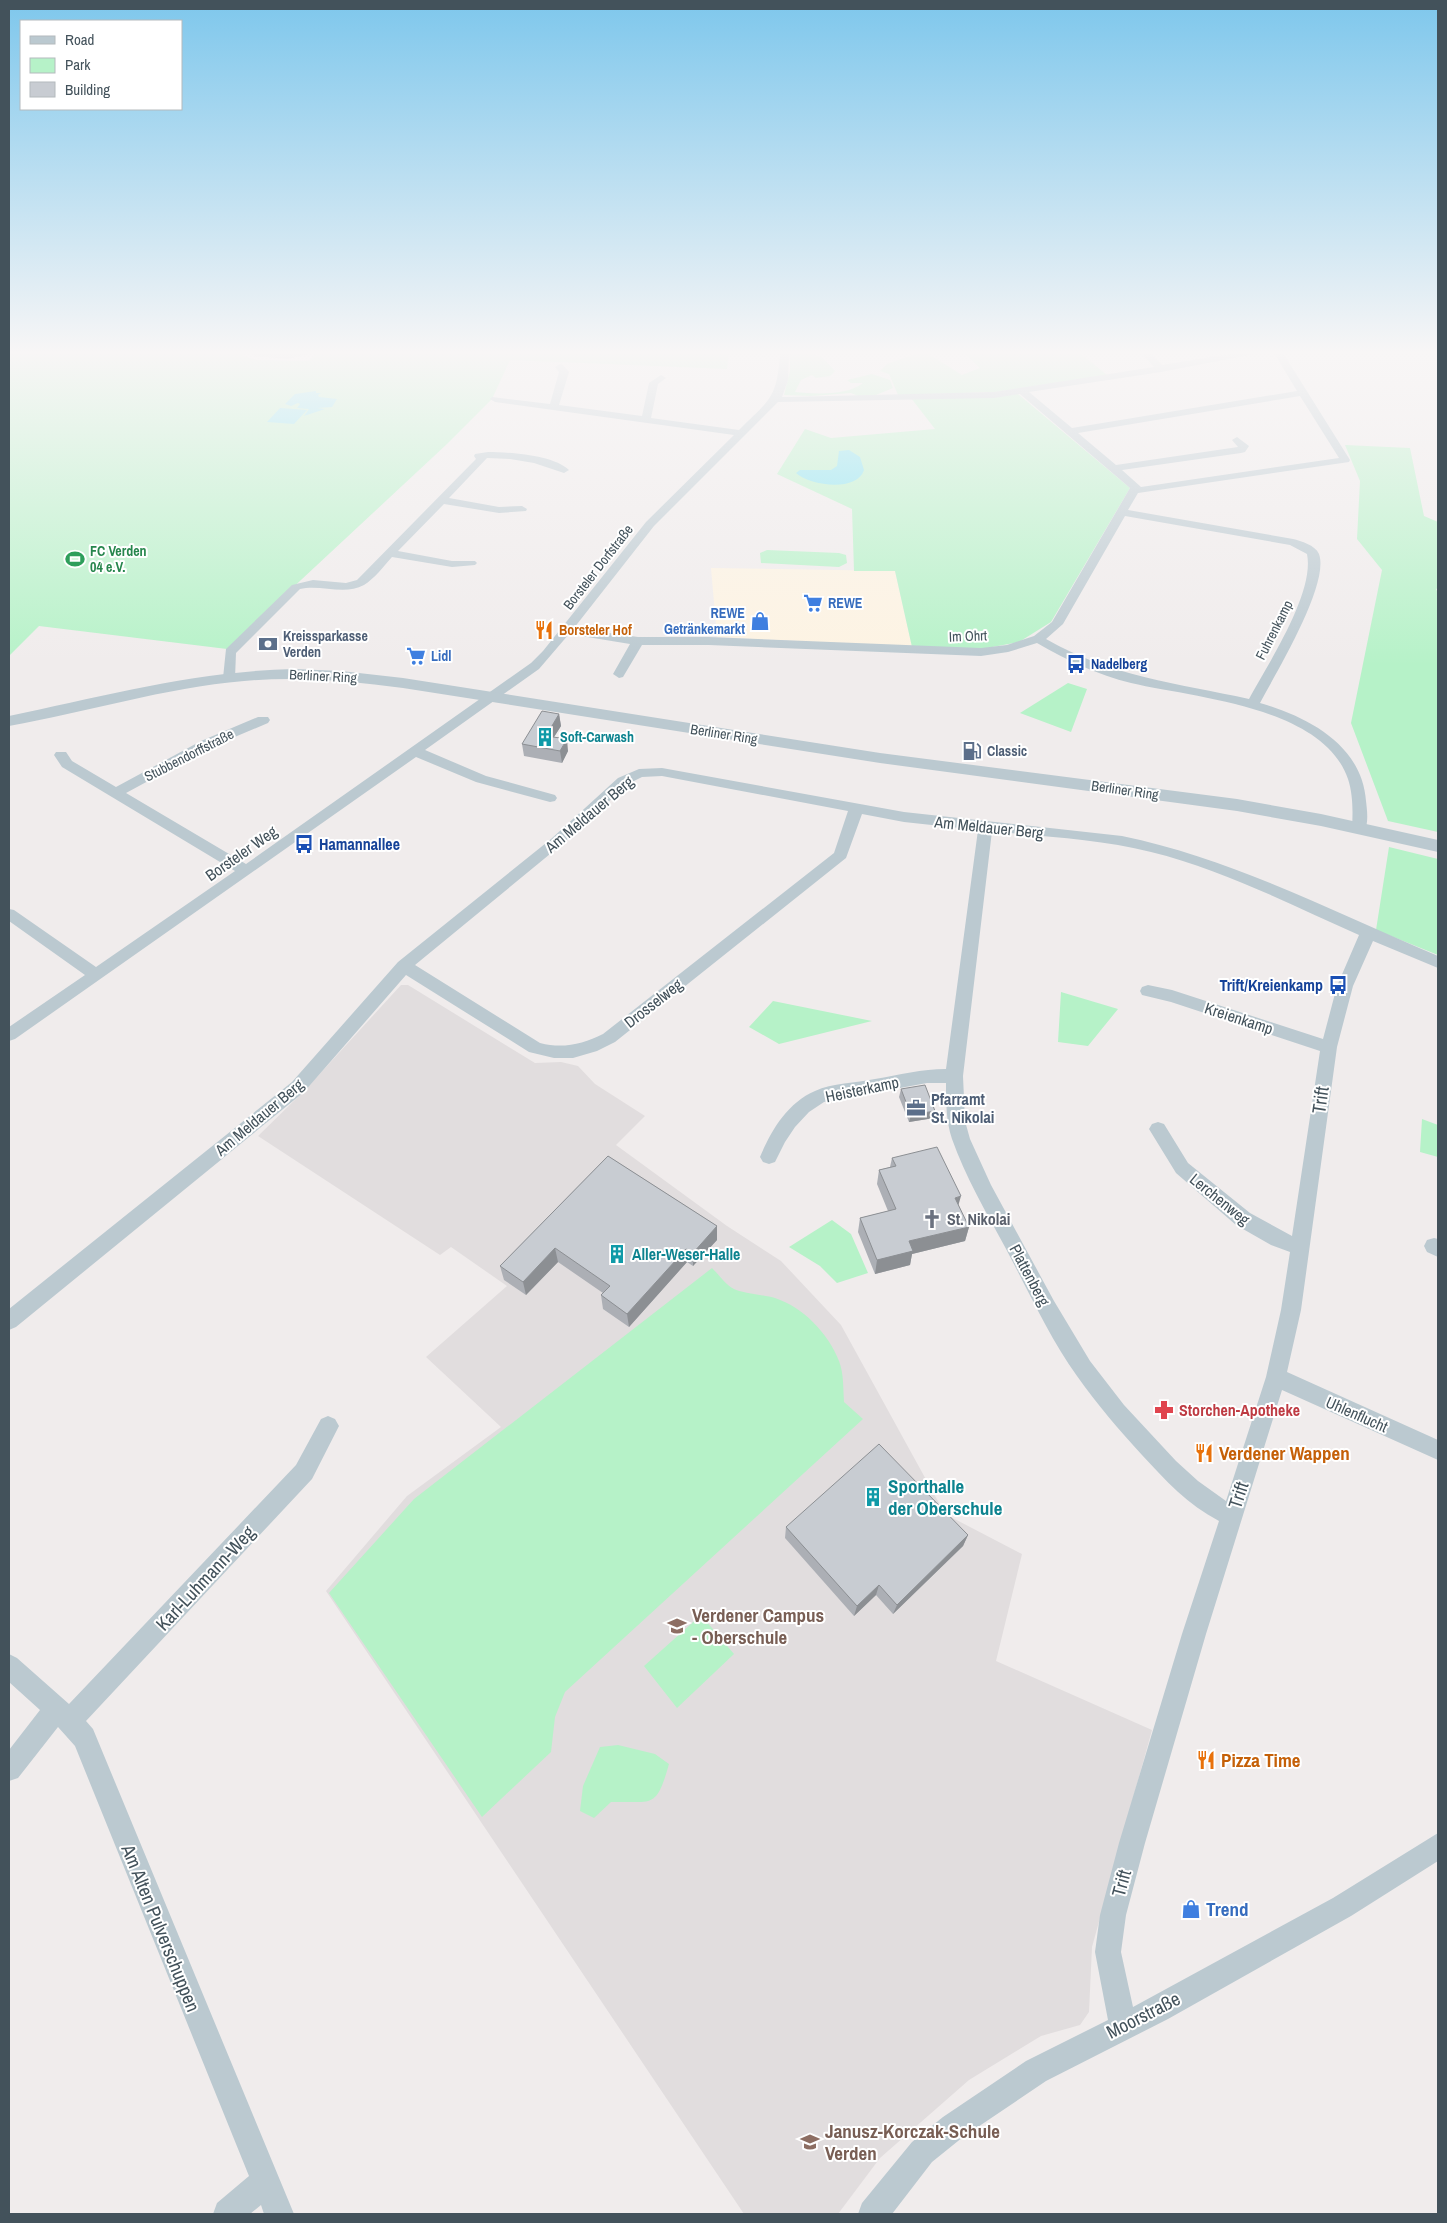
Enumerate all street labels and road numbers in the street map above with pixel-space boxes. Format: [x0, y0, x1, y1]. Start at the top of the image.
street label: Borsteler Dorfstraße [559, 521, 637, 613]
street label: Fuhrenkamp [1251, 597, 1297, 663]
street label: Im Ohrt [949, 626, 987, 646]
street label: Berliner Ring [289, 665, 358, 687]
street label: Berliner Ring [689, 720, 759, 748]
street label: Stubbendorffstraße [141, 725, 237, 785]
street label: Am Meldauer Berg [539, 770, 638, 858]
street label: Berliner Ring [1090, 776, 1160, 804]
street label: Am Meldauer Berg [932, 810, 1045, 844]
street label: Borsteler Weg [201, 820, 282, 886]
street label: Drosselweg [619, 973, 687, 1033]
street label: Kreienkamp [1202, 997, 1276, 1039]
street label: Heisterkamp [823, 1071, 901, 1107]
street label: Am Meldauer Berg [209, 1073, 308, 1161]
street label: Trift [1305, 1084, 1335, 1115]
street label: Lerchenweg [1185, 1168, 1255, 1230]
street label: Plattenberg [1005, 1240, 1056, 1310]
street label: Uhlenflucht [1323, 1391, 1392, 1438]
street label: Trift [1221, 1477, 1255, 1512]
street label: Karl-Luhmann-Weg [150, 1520, 261, 1636]
street label: Am Alten Pulverschuppen [115, 1839, 206, 2016]
street label: Trift [1105, 1866, 1137, 1899]
street label: Moorstraße [1102, 1985, 1184, 2045]

